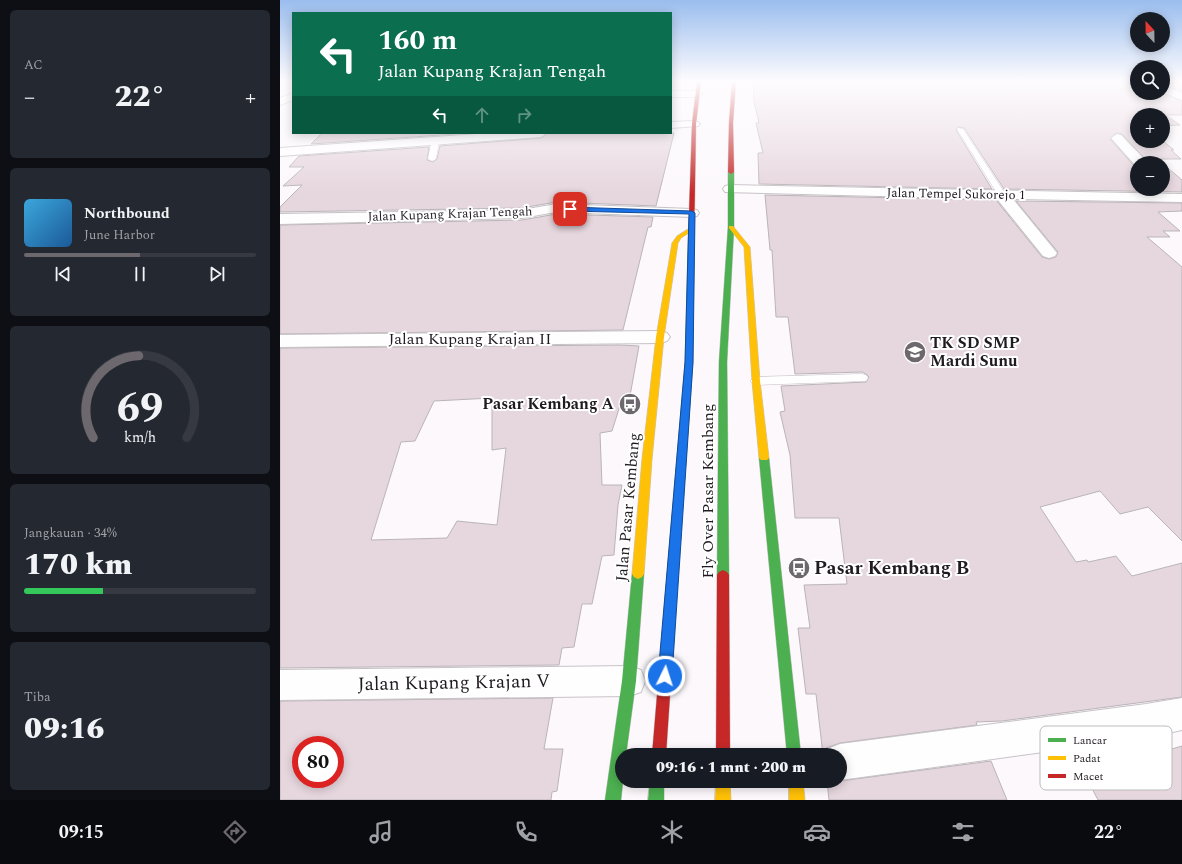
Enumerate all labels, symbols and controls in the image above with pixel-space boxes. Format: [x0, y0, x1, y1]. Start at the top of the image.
north arrow [1130, 12, 1170, 52]
map controls [1130, 12, 1170, 196]
text: 160 m [378, 19, 457, 62]
icon: left [312, 28, 364, 80]
text: AC [24, 55, 43, 75]
text: Jalan Kupang Krajan Tengah [378, 58, 606, 85]
button: search [1130, 60, 1170, 100]
text: 22° [115, 74, 166, 120]
text: − [24, 81, 35, 114]
text: + [245, 81, 256, 114]
icon: left [429, 104, 451, 126]
icon: ahead [471, 104, 493, 126]
icon: right [513, 104, 535, 126]
button: + [1130, 108, 1170, 148]
button: − [1130, 156, 1170, 196]
street label: Jalan Tempel Sukorejo 1 [886, 183, 1026, 205]
pin [553, 192, 587, 226]
icon: arrive [559, 198, 581, 220]
street label: Jalan Kupang Krajan Tengah [367, 201, 533, 227]
text: Northbound [84, 202, 170, 225]
text: June Harbor [84, 225, 155, 245]
icon: previous [52, 263, 74, 285]
icon: pause [129, 263, 151, 285]
icon: next [206, 263, 228, 285]
street label: Jalan Kupang Krajan II [389, 327, 551, 351]
place label: TK SD SMP Mardi Sunu [930, 331, 1020, 373]
school or university icon: TK SD SMP Mardi Sunu [902, 339, 928, 365]
text: 69 [117, 377, 163, 440]
bus stop icon: Pasar Kembang A [617, 391, 643, 417]
place label: Pasar Kembang A [482, 392, 615, 416]
street label: Fly Over Pasar Kembang [696, 403, 720, 579]
text: km/h [124, 427, 156, 449]
street label: Jalan Pasar Kembang [610, 431, 646, 583]
text: Jangkauan · 34% [24, 523, 117, 543]
text: 170 km [24, 542, 132, 588]
place label: Pasar Kembang B [814, 554, 969, 583]
bus stop icon: Pasar Kembang B [786, 555, 812, 581]
position arrow [644, 655, 686, 697]
street label: Jalan Kupang Krajan V [357, 667, 551, 699]
text: Tiba [24, 687, 51, 707]
text: 09:16 [24, 706, 104, 752]
legend [1040, 726, 1172, 790]
text: Lancar [1073, 732, 1107, 749]
speed limit sign: 80 [292, 736, 344, 788]
text: Padat [1073, 750, 1101, 767]
text: 09:16 · 1 mnt · 200 m [656, 756, 806, 779]
text: Macet [1073, 768, 1104, 785]
icon: directions [221, 818, 249, 846]
icon: music [367, 818, 395, 846]
icon: phone [512, 818, 540, 846]
icon: climate [658, 818, 686, 846]
icon: car [803, 818, 831, 846]
icon: filters [949, 818, 977, 846]
text: 09:15 [59, 819, 104, 846]
text: 22° [1094, 819, 1123, 846]

